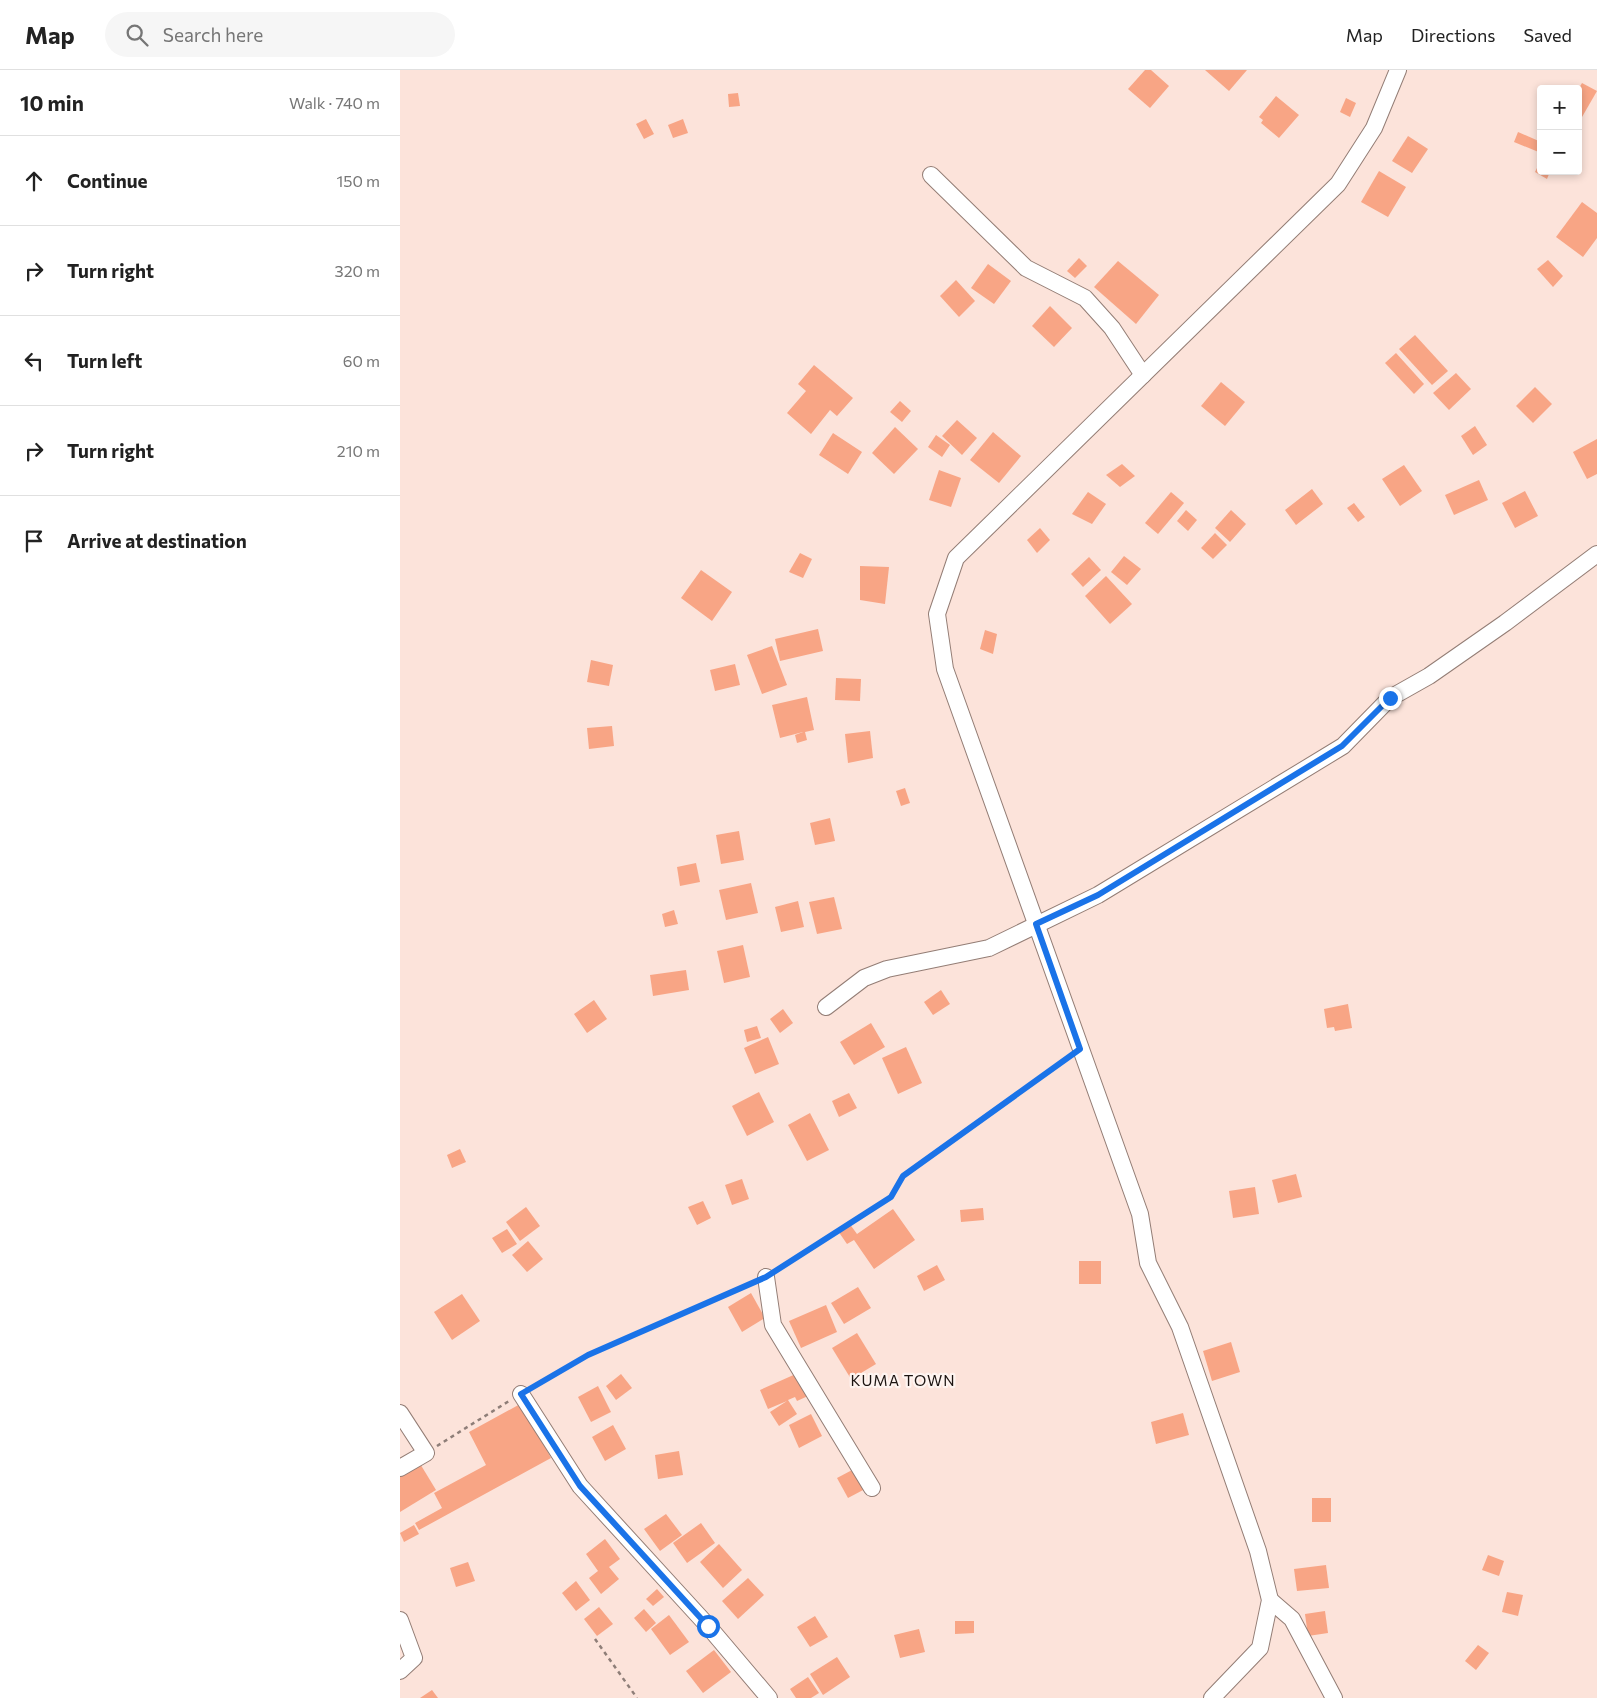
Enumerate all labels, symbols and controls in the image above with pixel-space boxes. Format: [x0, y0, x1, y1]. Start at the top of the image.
search box [105, 12, 455, 57]
text: Map [25, 20, 75, 49]
icon: search [123, 21, 151, 49]
text: Search here [163, 23, 263, 46]
text: Map [1346, 24, 1383, 46]
text: Directions [1411, 24, 1495, 46]
text: Saved [1523, 24, 1572, 46]
map controls [1537, 85, 1582, 175]
button: + [1537, 85, 1582, 130]
text: 10 min [20, 90, 84, 115]
text: Walk · 740 m [289, 93, 380, 112]
button: − [1537, 130, 1582, 175]
icon: ahead [20, 167, 48, 195]
text: Continue [67, 169, 147, 192]
text: 150 m [337, 171, 380, 190]
icon: right [20, 257, 48, 285]
text: Turn right [67, 259, 154, 282]
text: 320 m [335, 261, 380, 280]
icon: left [20, 347, 48, 375]
text: Turn left [67, 349, 142, 372]
text: 60 m [343, 351, 380, 370]
icon: right [20, 437, 48, 465]
text: Turn right [67, 439, 154, 462]
text: 210 m [337, 441, 380, 460]
icon: arrive [20, 527, 48, 555]
text: Arrive at destination [67, 529, 247, 552]
route end [1379, 687, 1402, 710]
district label: KUMA TOWN [850, 1371, 956, 1389]
route start [697, 1615, 720, 1638]

